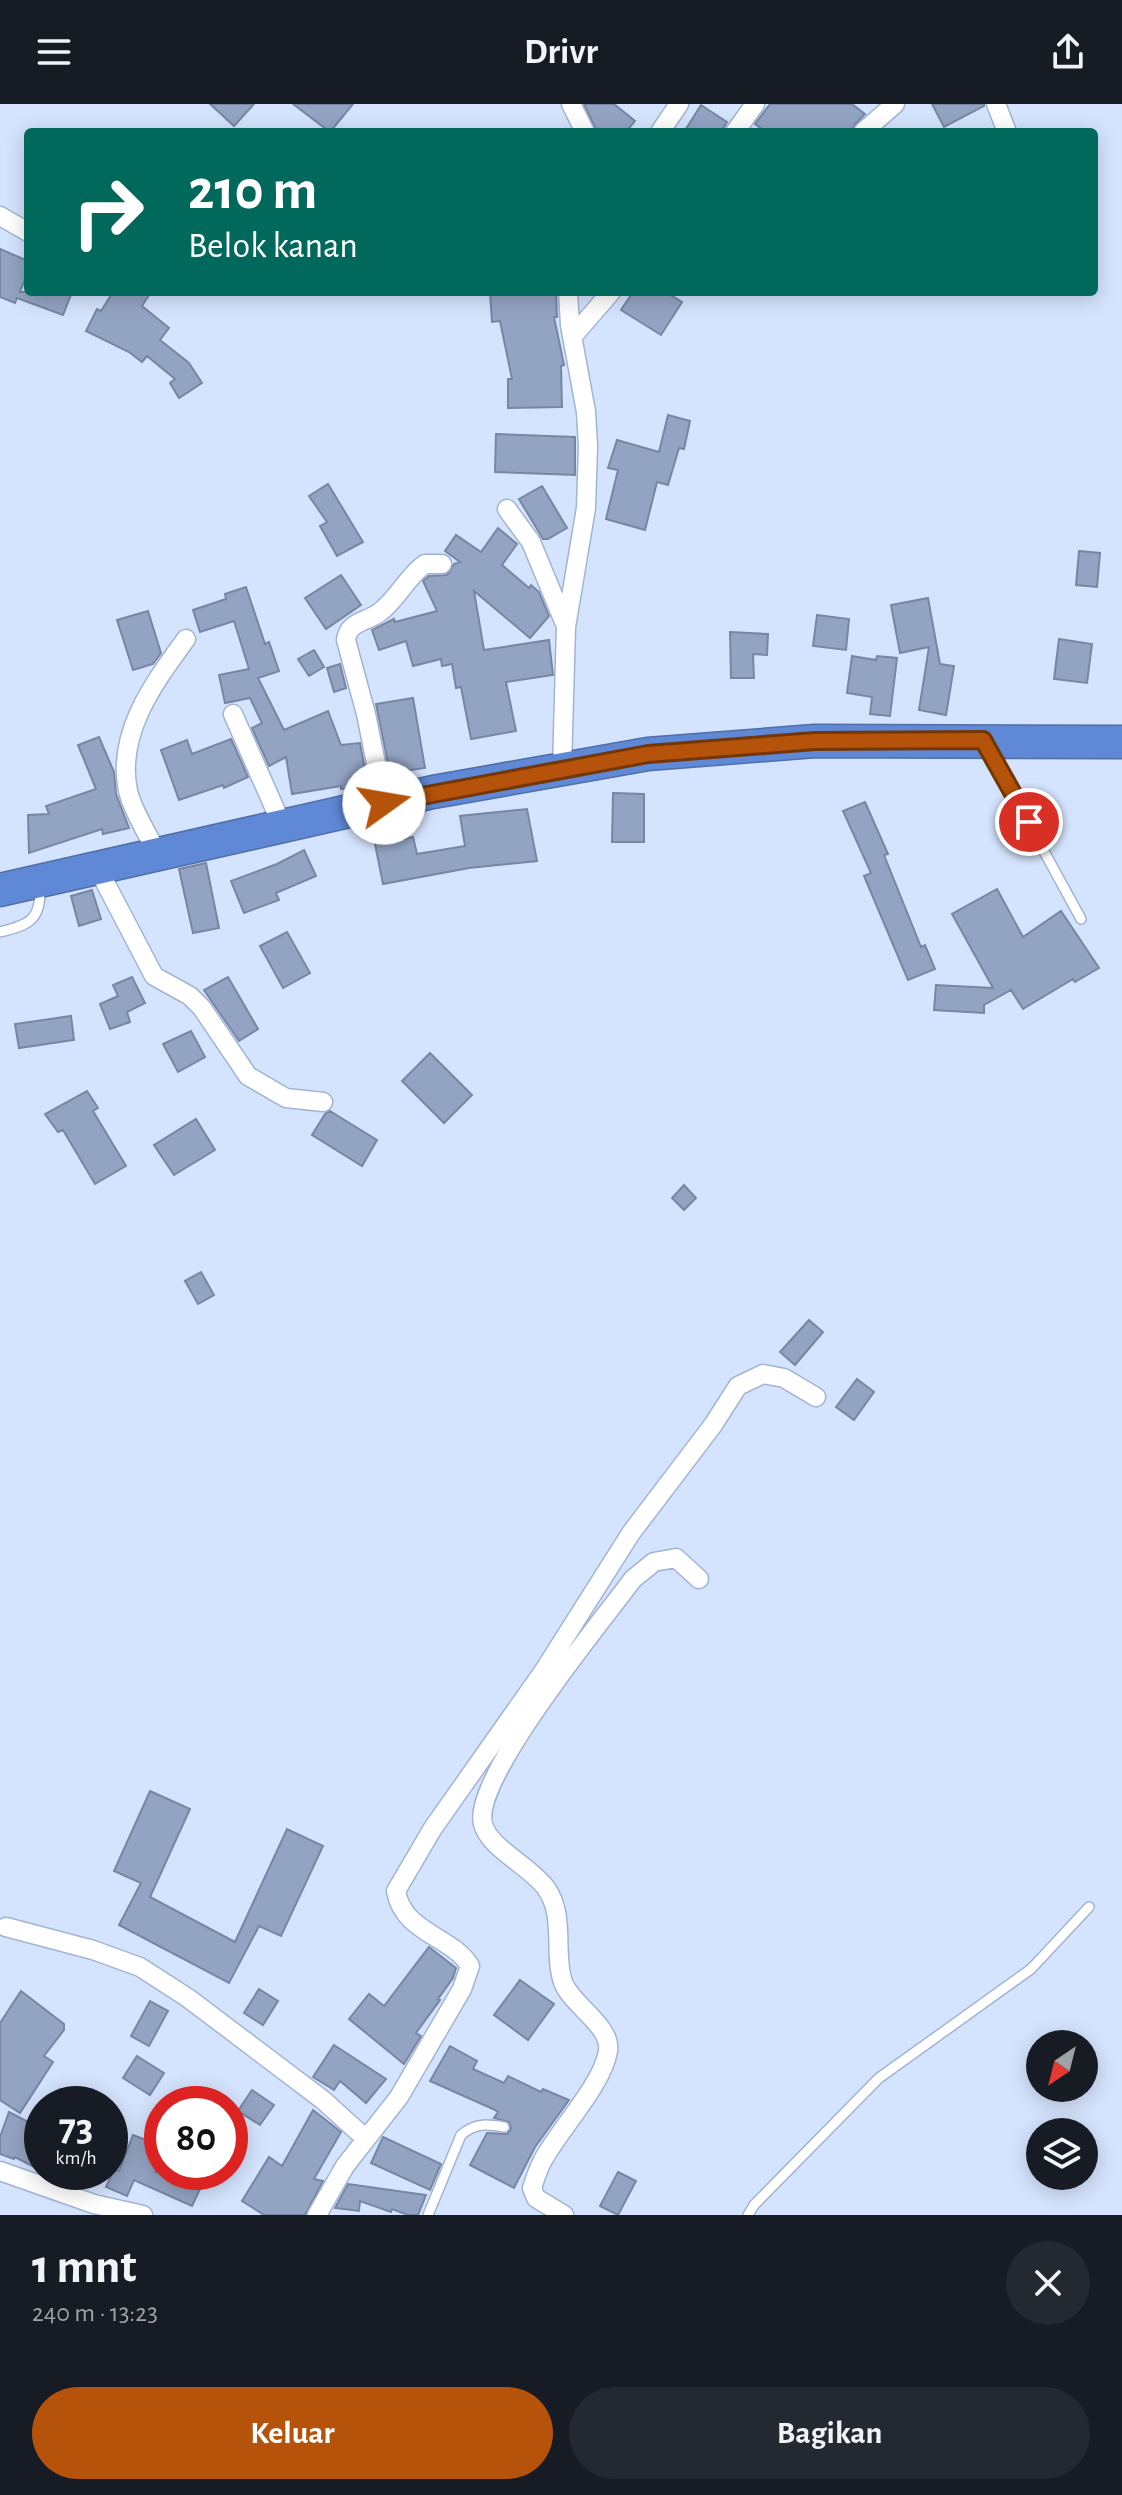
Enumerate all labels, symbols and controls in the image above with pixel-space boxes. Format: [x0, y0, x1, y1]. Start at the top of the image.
icon: menu [32, 30, 76, 74]
icon: share [1046, 30, 1090, 74]
text: Drivr [524, 34, 598, 70]
icon: right [56, 160, 160, 264]
text: 210 m [188, 163, 317, 219]
text: Belok kanan [188, 228, 358, 264]
position arrow [342, 761, 426, 845]
pin [995, 788, 1063, 856]
icon: arrive [1007, 800, 1051, 844]
north arrow [1026, 2030, 1098, 2102]
map controls [1026, 2030, 1098, 2190]
speed limit sign: 80 [144, 2086, 248, 2190]
text: 73 [59, 2108, 93, 2148]
button: layers [1026, 2118, 1098, 2190]
text: km/h [55, 2148, 97, 2168]
button: close [1006, 2241, 1090, 2325]
text: 1 mnt [32, 2244, 137, 2292]
text: 240 m · 13:23 [32, 2300, 158, 2326]
button: Keluar [32, 2387, 553, 2479]
button: Bagikan [569, 2387, 1090, 2479]

